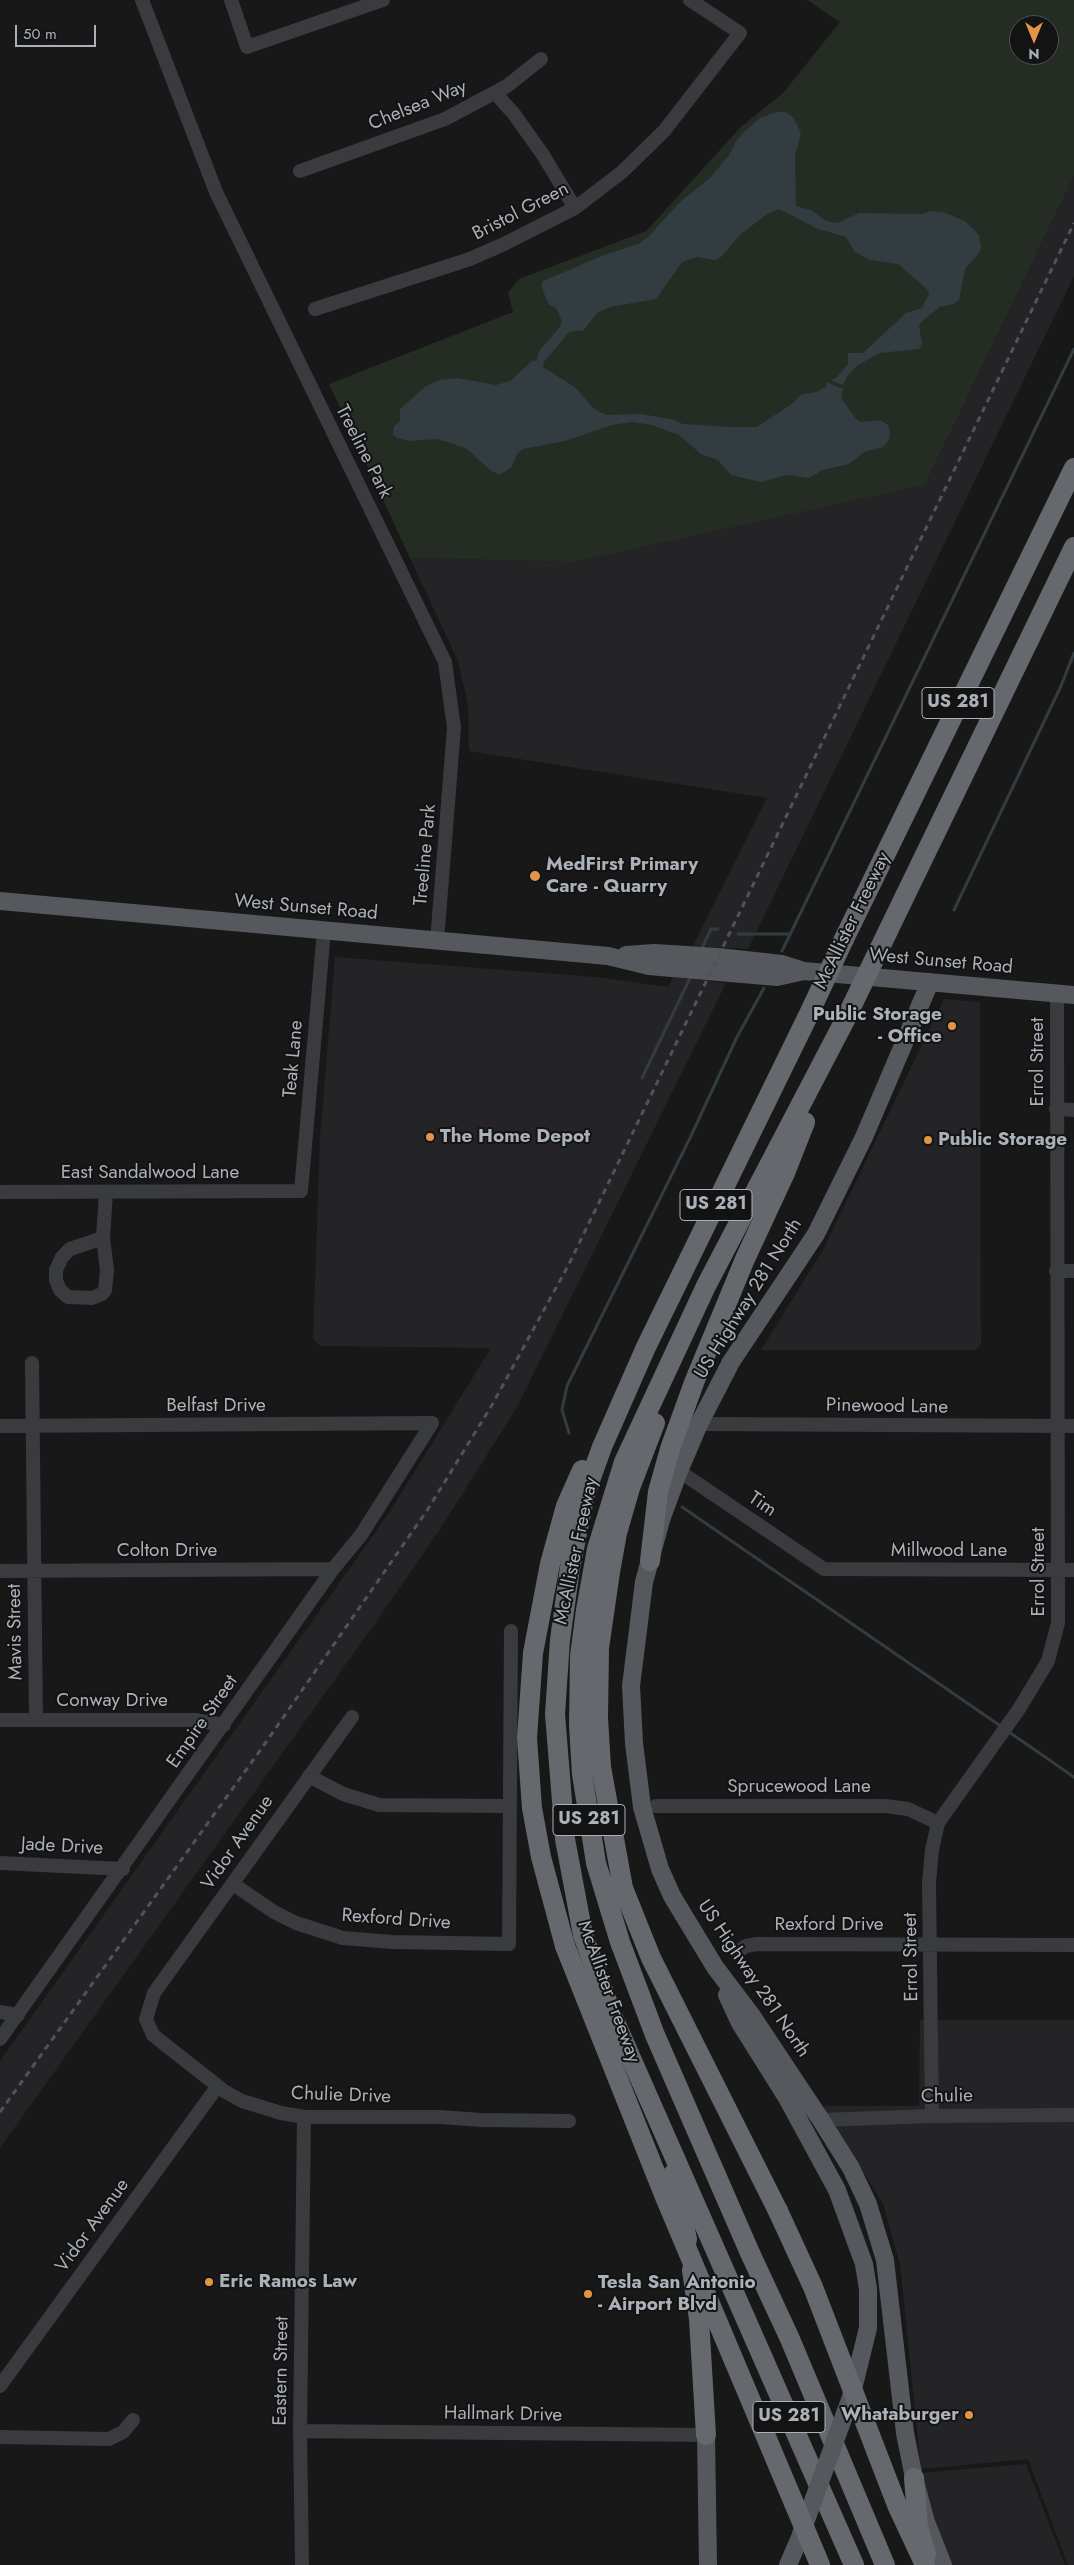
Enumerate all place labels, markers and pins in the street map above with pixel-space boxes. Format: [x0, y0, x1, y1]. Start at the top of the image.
place label: MedFirst Primary Care - Quarry [546, 854, 698, 898]
marker: MedFirst Primary Care - Quarry [528, 869, 542, 883]
place label: Public Storage - Office [813, 1004, 942, 1048]
marker: Public Storage - Office [946, 1020, 958, 1032]
place label: The Home Depot [440, 1126, 590, 1148]
place label: Public Storage [938, 1129, 1067, 1151]
marker: The Home Depot [424, 1131, 436, 1143]
marker: Public Storage [922, 1134, 934, 1146]
place label: Eric Ramos Law [219, 2271, 357, 2293]
place label: Tesla San Antonio - Airport Blvd [598, 2272, 756, 2316]
marker: Eric Ramos Law [203, 2276, 215, 2288]
marker: Tesla San Antonio - Airport Blvd [582, 2288, 594, 2300]
place label: Whataburger [841, 2404, 959, 2426]
marker: Whataburger [963, 2409, 975, 2421]

